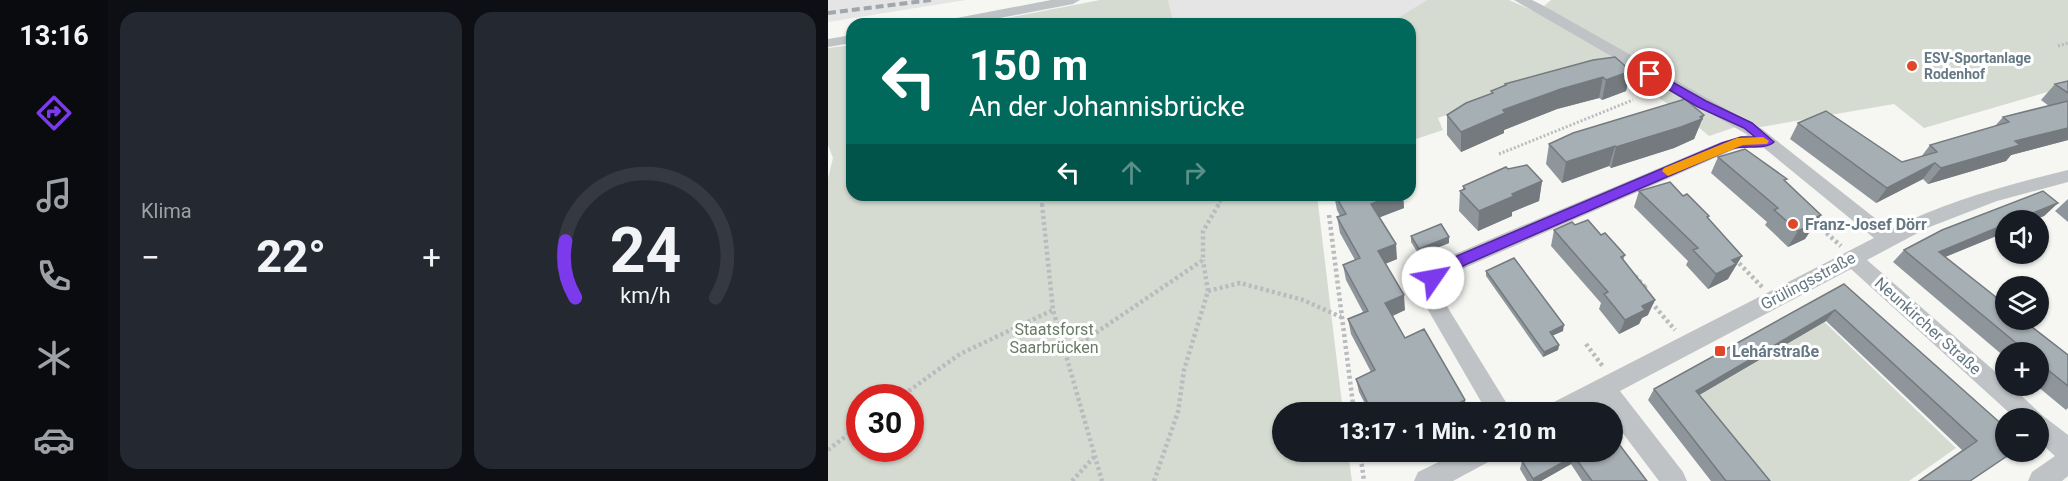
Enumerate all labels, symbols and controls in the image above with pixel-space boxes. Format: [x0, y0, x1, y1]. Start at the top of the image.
text: 13:16 [19, 20, 89, 52]
text: 150 m [969, 41, 1088, 90]
icon: left [870, 42, 948, 120]
pin [1624, 48, 1675, 99]
place label: ESV-Sportanlage Rodenhof [1924, 50, 2031, 82]
icon: arrive [1633, 57, 1666, 90]
marker: ESV-Sportanlage Rodenhof [1905, 59, 1919, 73]
text: An der Johannisbrücke [969, 91, 1245, 123]
icon: directions [33, 92, 75, 134]
icon: left [1052, 156, 1085, 189]
icon: ahead [1115, 156, 1148, 189]
icon: right [1178, 156, 1211, 189]
icon: music [33, 174, 75, 216]
text: Klima [141, 199, 192, 223]
map controls [1995, 210, 2049, 462]
button: sound [1995, 210, 2049, 264]
text: 24 [609, 214, 681, 287]
place label: Franz-Josef Dörr [1805, 215, 1927, 234]
marker: Franz-Josef Dörr [1786, 217, 1800, 231]
text: 22° [256, 230, 326, 283]
text: − [141, 238, 160, 277]
text: + [422, 238, 441, 277]
position arrow [1401, 246, 1465, 310]
street label: Grülingsstraße [1757, 248, 1859, 314]
icon: phone [33, 255, 75, 297]
street label: Neunkircher Straße [1871, 273, 1985, 379]
button: layers [1995, 276, 2049, 330]
text: km/h [620, 283, 670, 308]
park label: Staatsforst Saarbrücken [1009, 320, 1099, 357]
icon: climate [33, 337, 75, 379]
place label: Lehárstraße [1732, 342, 1820, 361]
button: + [1995, 342, 2049, 396]
marker: Lehárstraße [1713, 344, 1727, 358]
speed limit sign: 30 [846, 384, 924, 462]
button: − [1995, 408, 2049, 462]
icon: car [33, 419, 75, 461]
text: 13:17 · 1 Min. · 210 m [1339, 419, 1556, 444]

